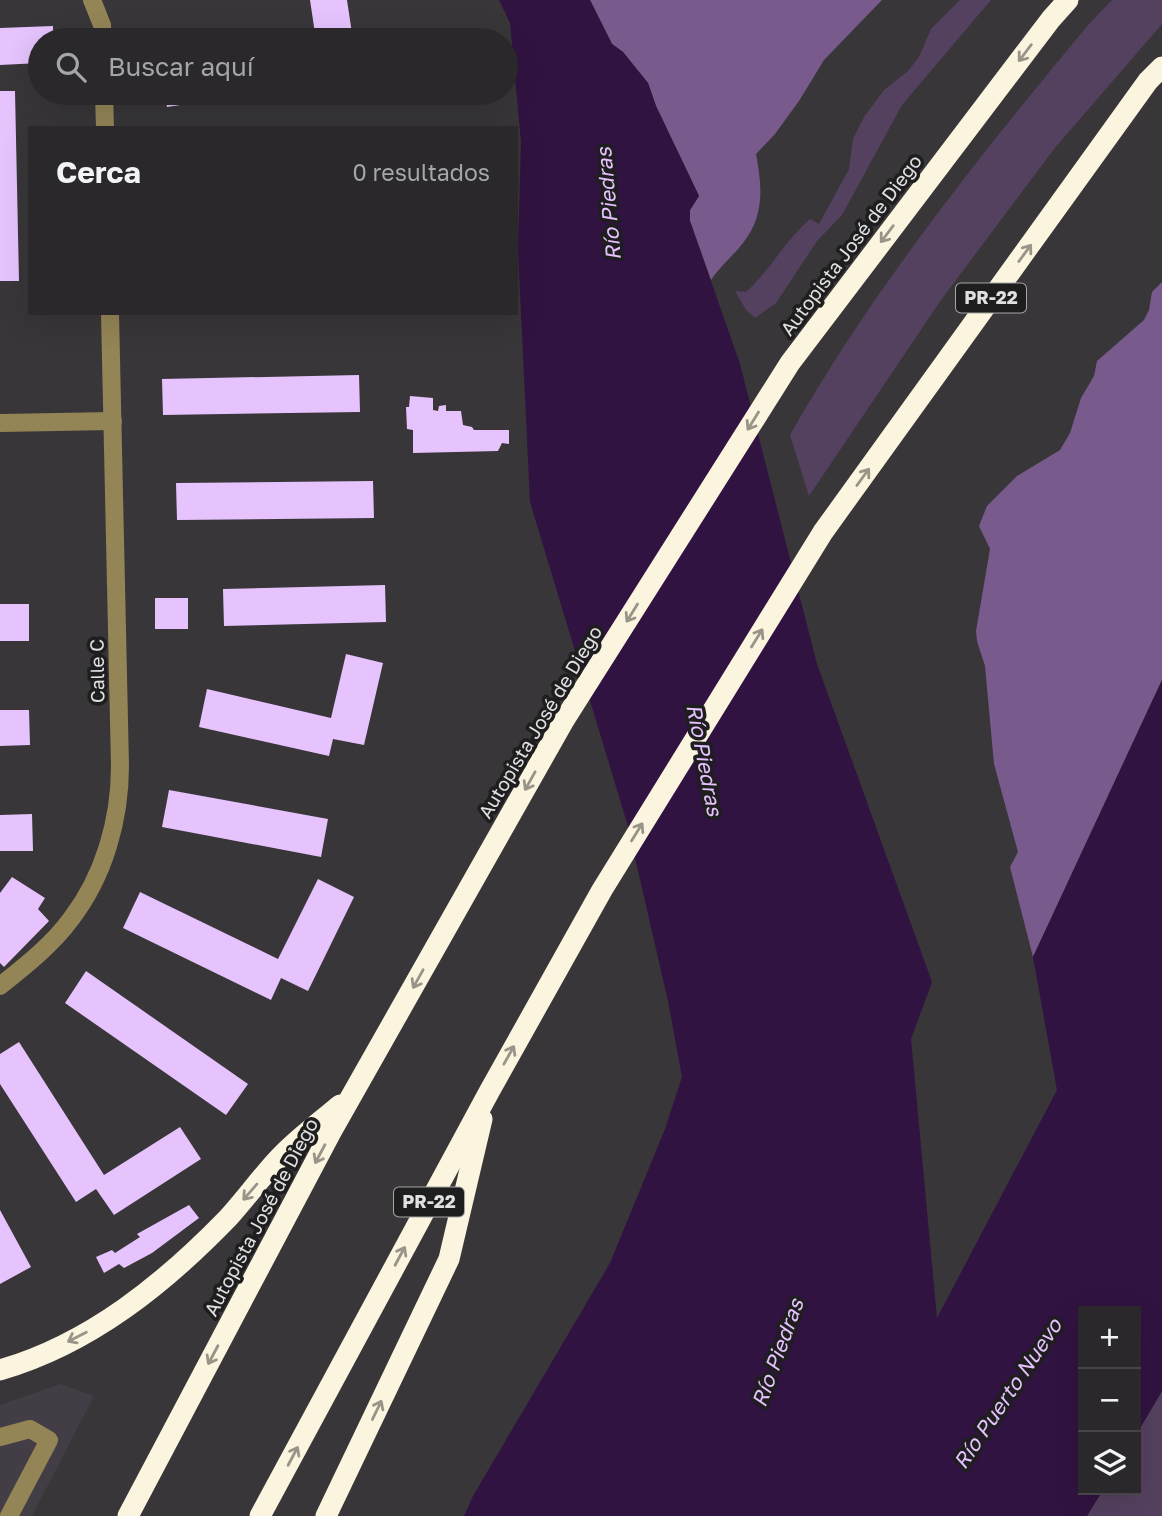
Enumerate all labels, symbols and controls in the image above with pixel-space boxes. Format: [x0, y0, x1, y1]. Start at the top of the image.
search box [28, 28, 518, 105]
one-way arrow [1017, 43, 1032, 62]
icon: search [52, 48, 90, 86]
text: Buscar aquí [108, 51, 254, 82]
water label: Río Piedras [590, 146, 626, 262]
street label: Autopista José de Diego [775, 150, 926, 340]
text: Cerca [56, 154, 141, 190]
text: 0 resultados [353, 158, 490, 186]
one-way arrow [880, 225, 895, 243]
one-way arrow [1017, 244, 1032, 262]
road number: PR-22 [956, 284, 1026, 312]
one-way arrow [746, 411, 761, 430]
one-way arrow [856, 468, 870, 487]
one-way arrow [624, 603, 638, 623]
street label: Autopista José de Diego [473, 621, 606, 822]
one-way arrow [751, 629, 765, 649]
street label: Calle C [84, 639, 109, 703]
water label: Río Piedras [681, 702, 729, 819]
one-way arrow [523, 770, 536, 791]
one-way arrow [630, 823, 645, 842]
one-way arrow [411, 968, 424, 989]
one-way arrow [502, 1046, 516, 1066]
street label: Autopista José de Diego [199, 1114, 322, 1320]
one-way arrow [312, 1143, 326, 1164]
one-way arrow [242, 1182, 258, 1200]
road number: PR-22 [394, 1188, 464, 1217]
one-way arrow [394, 1246, 408, 1266]
water label: Río Piedras [745, 1294, 809, 1410]
map controls [1078, 1306, 1141, 1495]
button: + [1078, 1306, 1141, 1369]
water label: Río Puerto Nuevo [947, 1312, 1068, 1474]
one-way arrow [67, 1331, 88, 1344]
one-way arrow [206, 1344, 219, 1365]
button: − [1078, 1369, 1141, 1432]
one-way arrow [370, 1400, 384, 1421]
button: layers [1078, 1432, 1141, 1495]
one-way arrow [287, 1446, 300, 1467]

